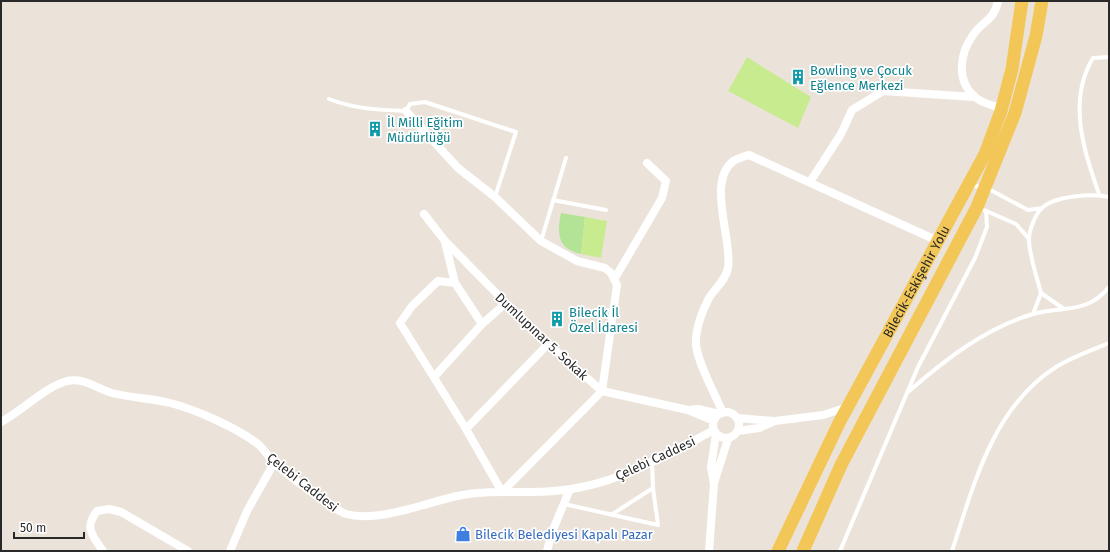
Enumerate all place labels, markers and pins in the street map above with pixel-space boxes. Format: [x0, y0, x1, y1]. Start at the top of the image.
place label: Bowling ve Çocuk Eğlence Merkezi [810, 63, 912, 93]
building icon: Bowling ve Çocuk Eğlence Merkezi [789, 68, 807, 86]
place label: İl Milli Eğitim Müdürlüğü [387, 115, 463, 145]
building icon: İl Milli Eğitim Müdürlüğü [366, 120, 384, 138]
place label: Bilecik İl Özel İdaresi [569, 305, 638, 335]
building icon: Bilecik İl Özel İdaresi [548, 310, 566, 328]
shop icon: Bilecik Belediyesi Kapalı Pazar [454, 525, 472, 543]
place label: Bilecik Belediyesi Kapalı Pazar [475, 527, 653, 542]

